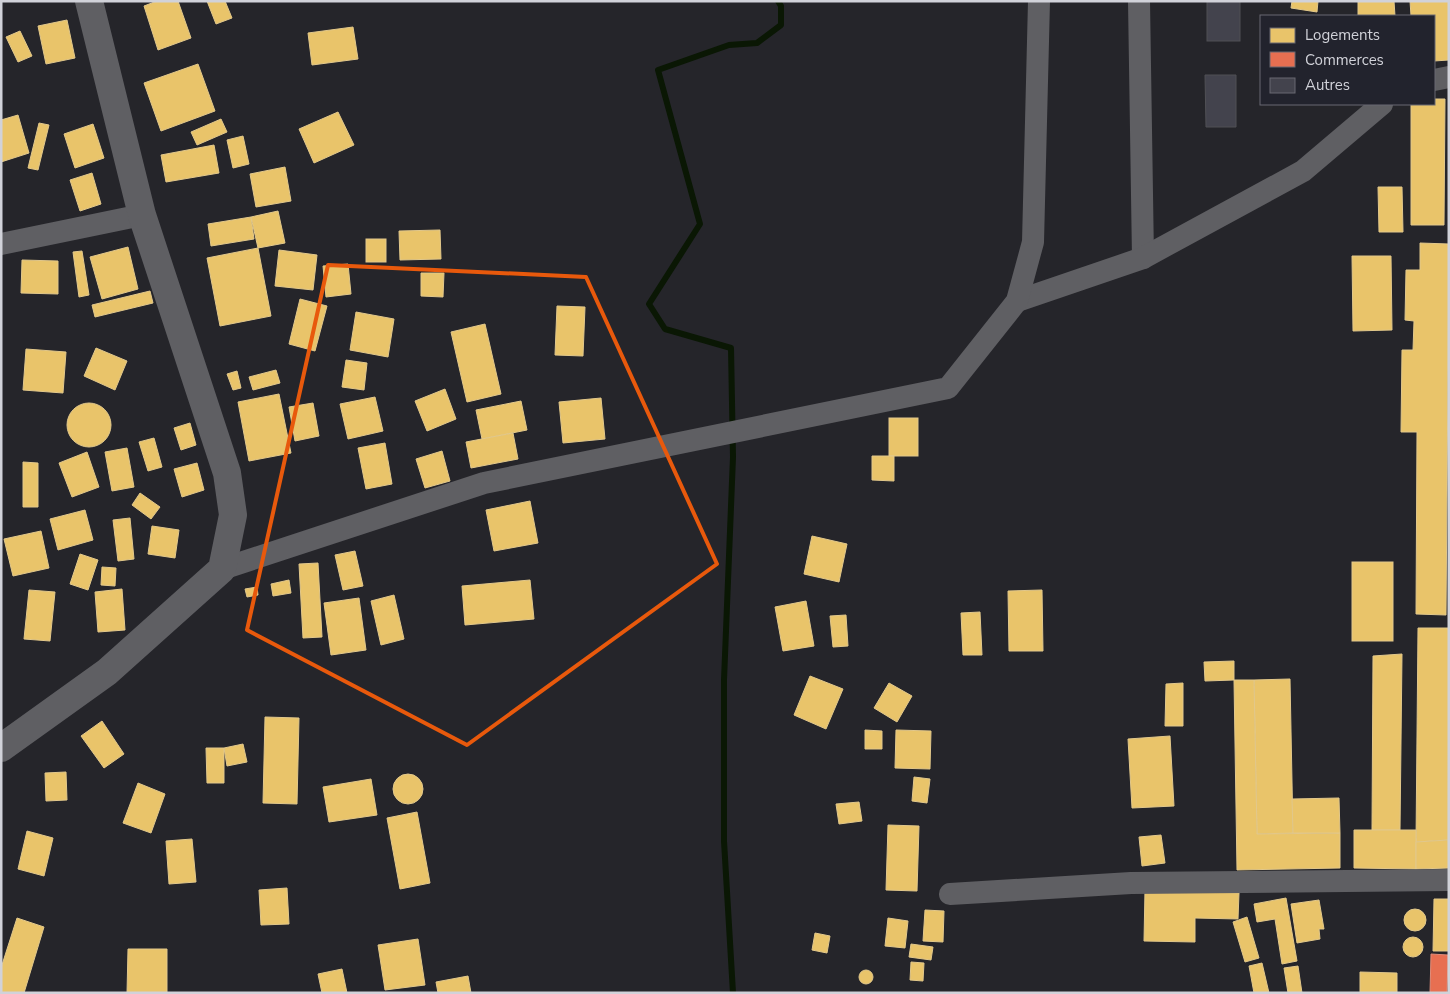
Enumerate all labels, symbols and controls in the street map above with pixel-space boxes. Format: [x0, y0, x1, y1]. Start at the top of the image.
legend [1260, 15, 1435, 105]
text: Logements [1305, 25, 1380, 45]
text: Commerces [1305, 50, 1384, 70]
text: Autres [1305, 75, 1350, 95]

